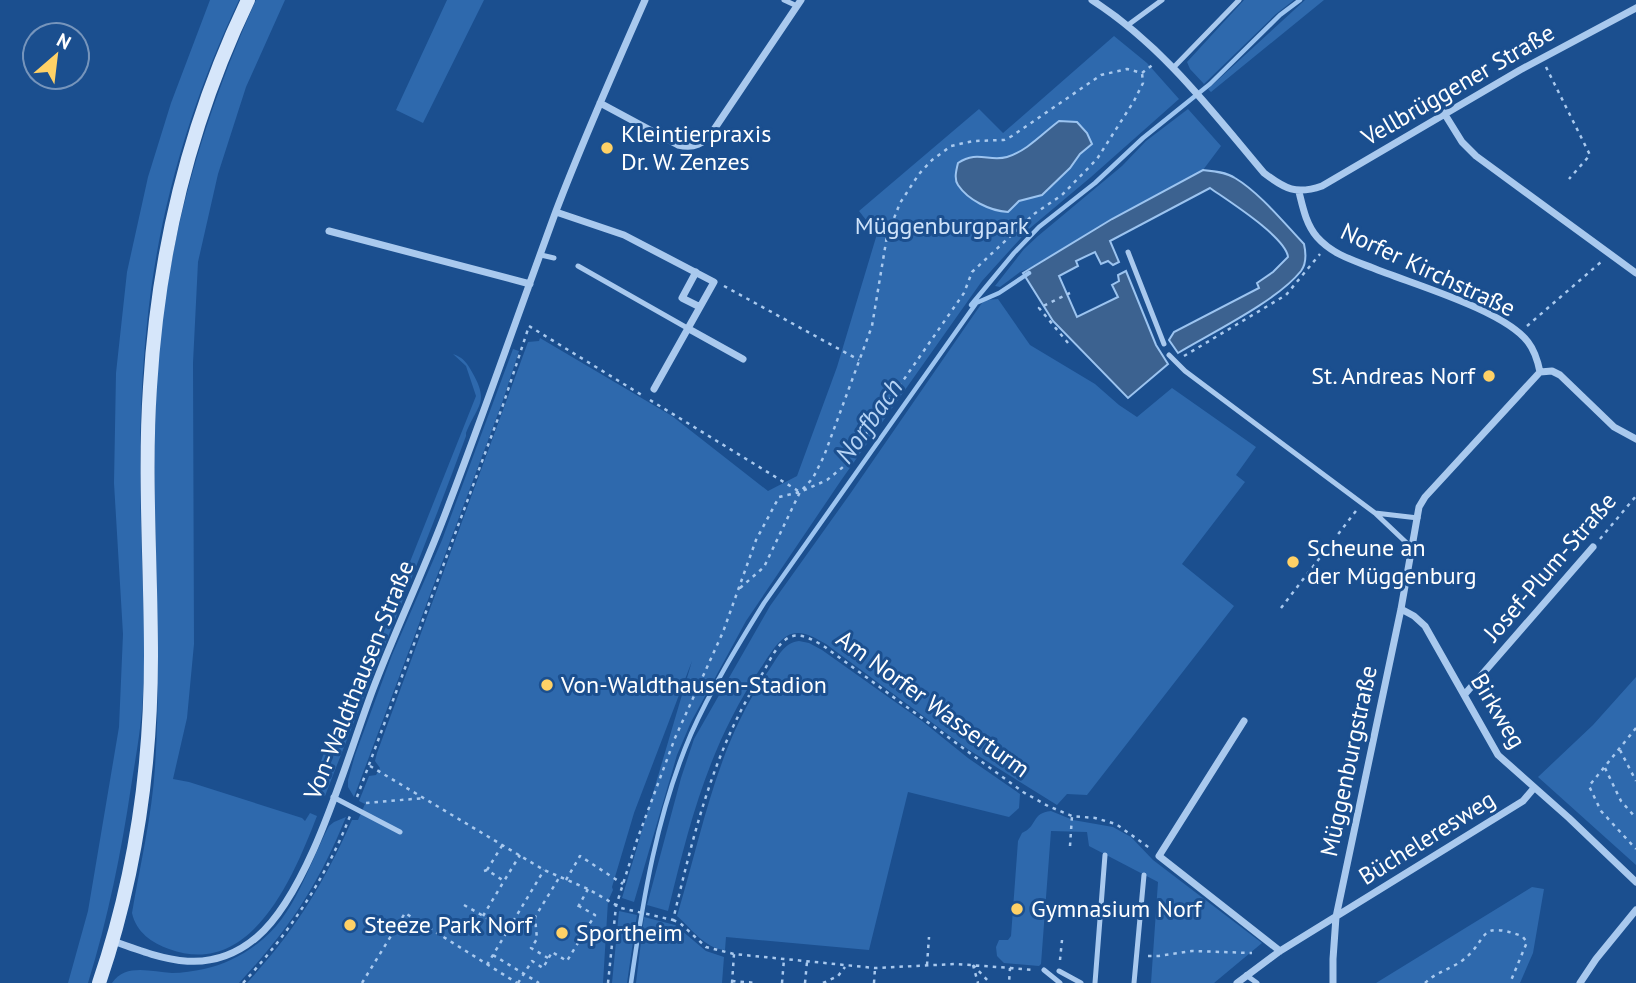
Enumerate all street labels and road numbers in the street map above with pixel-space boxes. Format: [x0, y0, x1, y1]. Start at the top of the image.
street label: Vellbrüggener Straße [1355, 17, 1560, 153]
street label: Norfer Kirchstraße [1336, 216, 1521, 324]
street label: Josef-Plum-Straße [1476, 486, 1623, 648]
street label: Von-Waldthausen-Straße [296, 556, 421, 805]
street label: Am Norfer Wasserturm [830, 623, 1036, 784]
street label: Müggenburgstraße [1313, 662, 1384, 859]
street label: Birkweg [1464, 667, 1533, 754]
street label: Bücheleresweg [1353, 783, 1501, 892]

